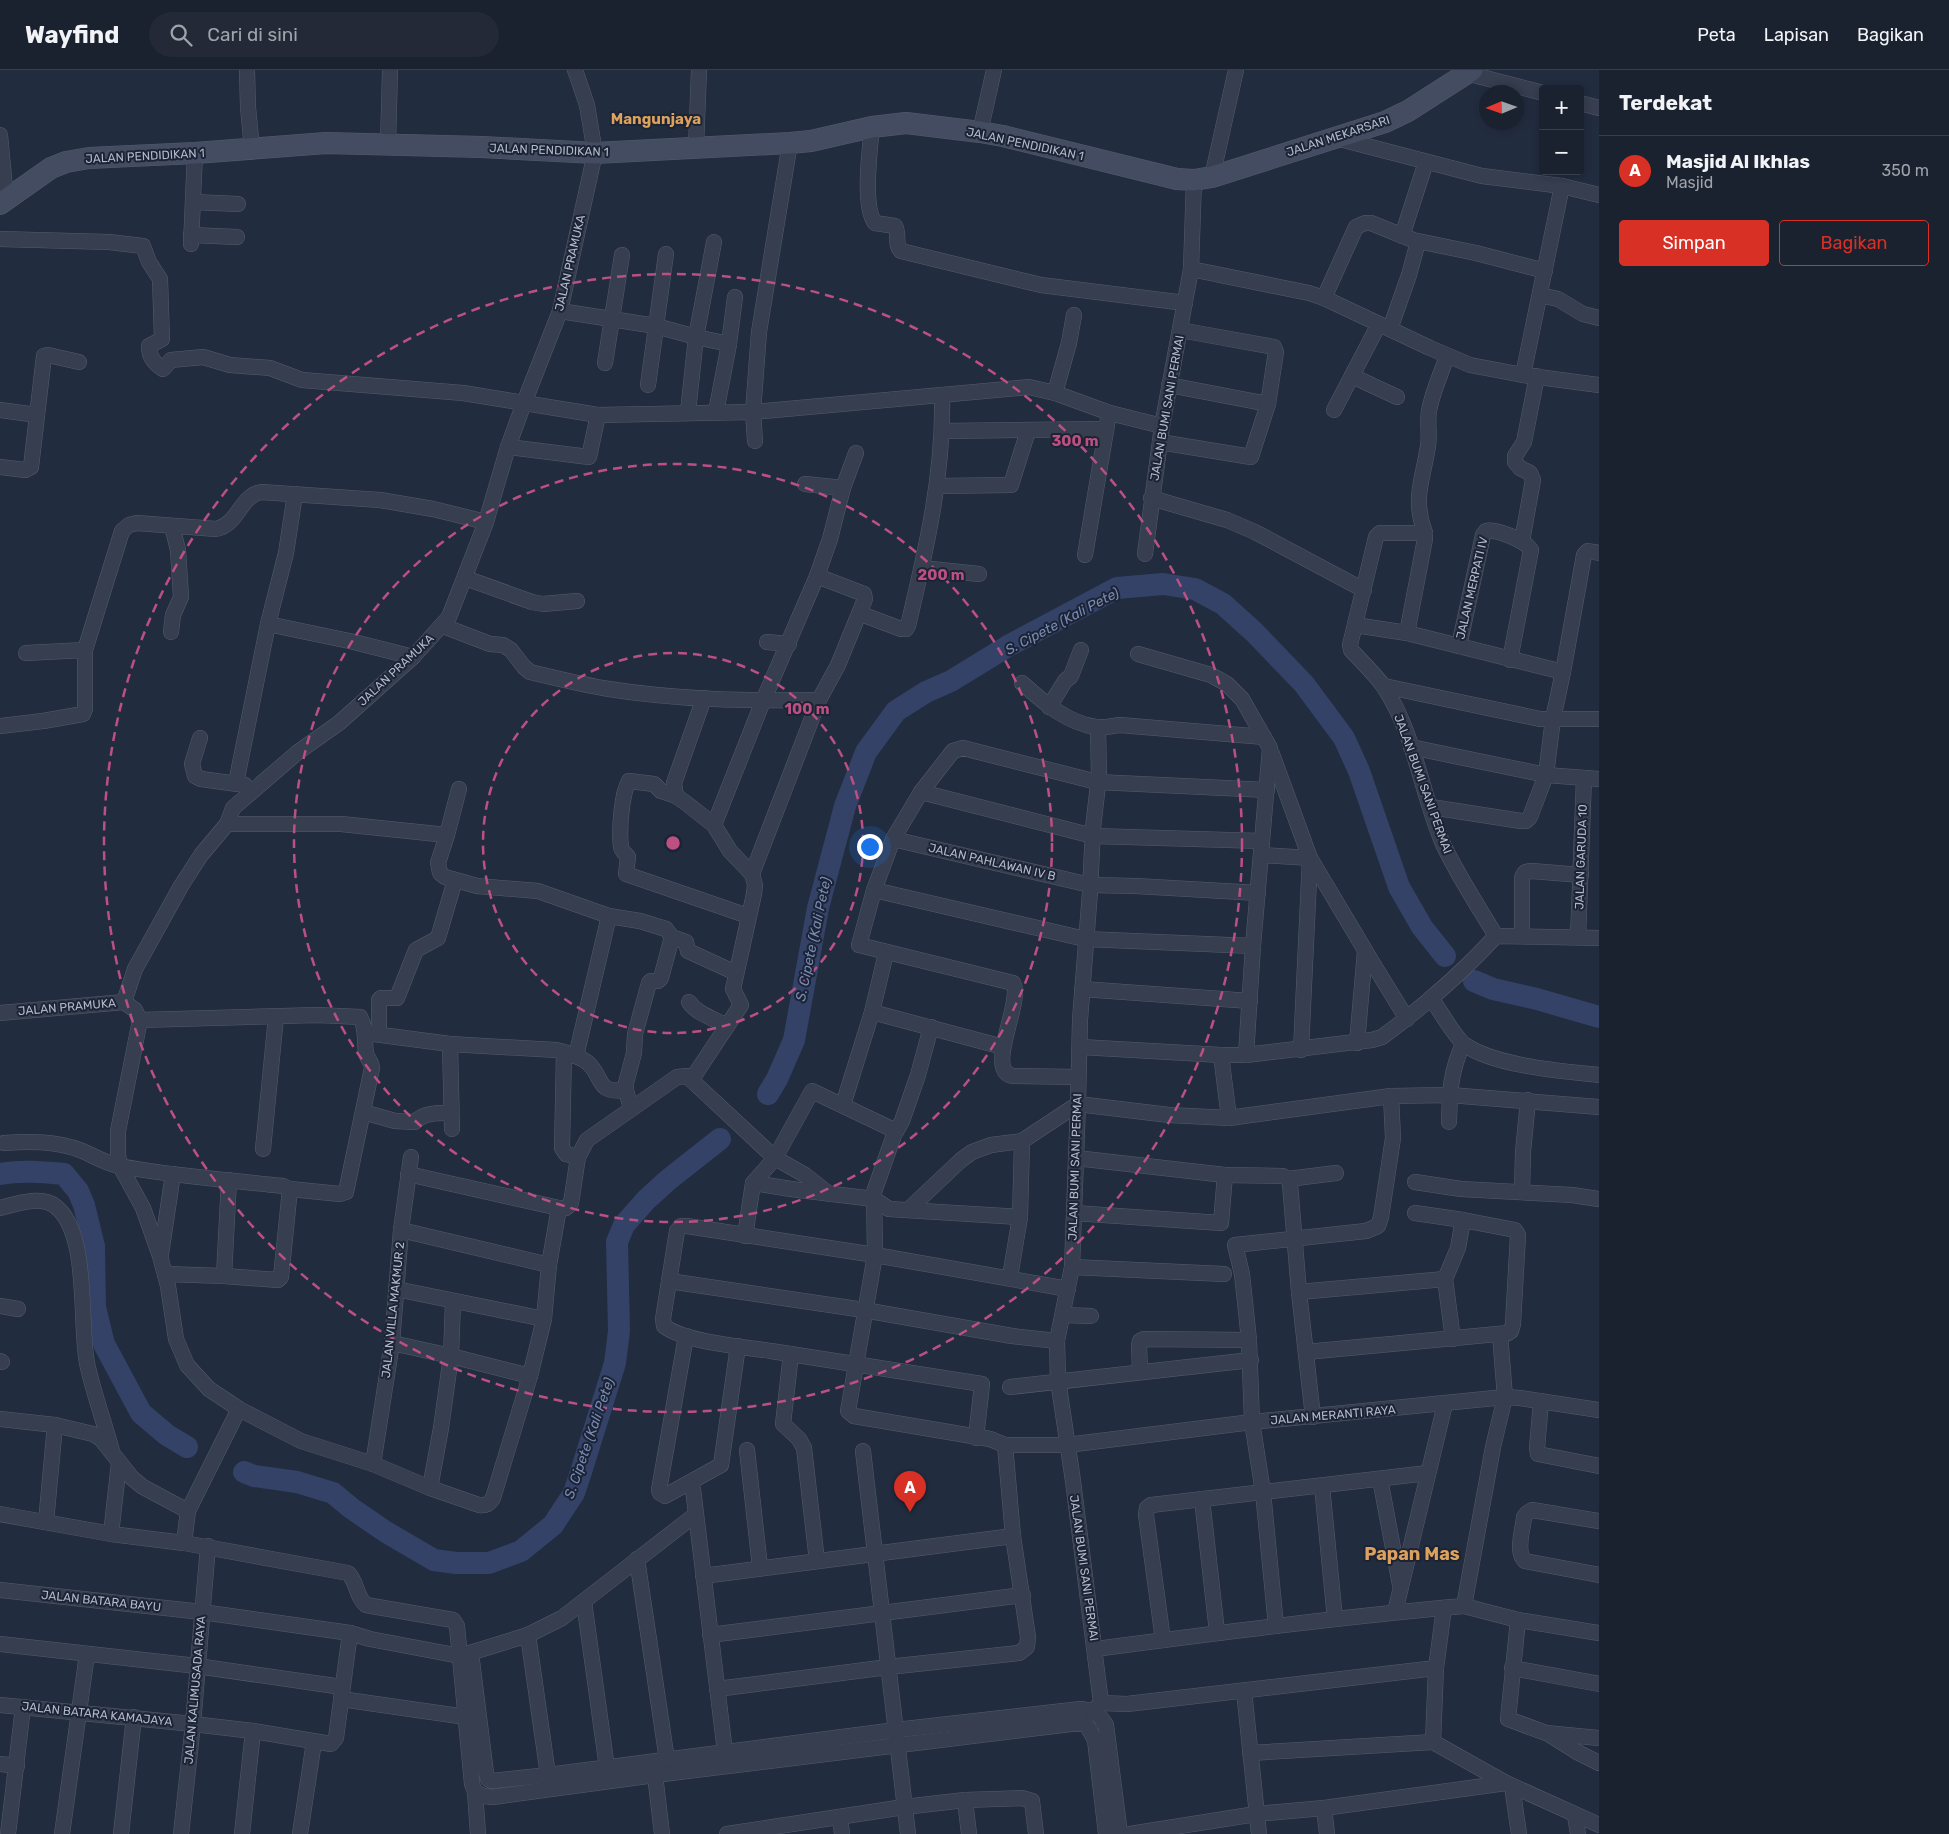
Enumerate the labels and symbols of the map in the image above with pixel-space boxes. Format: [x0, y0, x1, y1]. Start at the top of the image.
north arrow [1479, 85, 1524, 130]
district label: Mangunjaya [611, 110, 701, 128]
street label: JALAN MEKARSARI [1284, 113, 1392, 159]
street label: JALAN PENDIDIKAN 1 [965, 125, 1085, 163]
street label: JALAN PENDIDIKAN 1 [489, 141, 609, 159]
street label: JALAN PENDIDIKAN 1 [85, 146, 205, 166]
street label: JALAN PRAMUKA [552, 213, 588, 313]
street label: JALAN BUMI SANI PERMAI [1147, 334, 1187, 482]
text: 300 m [1051, 432, 1099, 450]
street label: JALAN MERPATI IV [1453, 535, 1491, 641]
text: 200 m [917, 566, 965, 584]
water label: S. Cipete (Kali Pete) [1002, 584, 1122, 659]
street label: JALAN PRAMUKA [355, 631, 437, 709]
text: 100 m [785, 700, 829, 718]
street label: JALAN BUMI SANI PERMAI [1391, 712, 1455, 856]
street label: JALAN GARUDA 10 [1572, 804, 1590, 910]
centre of rings [664, 834, 682, 852]
your location [857, 834, 883, 860]
street label: JALAN PAHLAWAN IV B [927, 841, 1057, 883]
water label: S. Cipete (Kali Pete) [792, 875, 835, 1003]
street label: JALAN PRAMUKA [17, 996, 117, 1018]
street label: JALAN BUMI SANI PERMAI [1065, 1093, 1085, 1241]
street label: JALAN VILLA MAKMUR 2 [379, 1241, 407, 1379]
water label: S. Cipete (Kali Pete) [561, 1375, 618, 1501]
street label: JALAN MERANTI RAYA [1270, 1403, 1396, 1427]
pin: A [894, 1471, 926, 1512]
street label: JALAN BUMI SANI PERMAI [1067, 1494, 1101, 1642]
district label: Papan Mas [1364, 1543, 1460, 1565]
street label: JALAN BATARA BAYU [40, 1588, 162, 1614]
street label: JALAN KALIMUSADA RAYA [182, 1615, 208, 1765]
street label: JALAN BATARA KAMAJAYA [21, 1699, 173, 1729]

